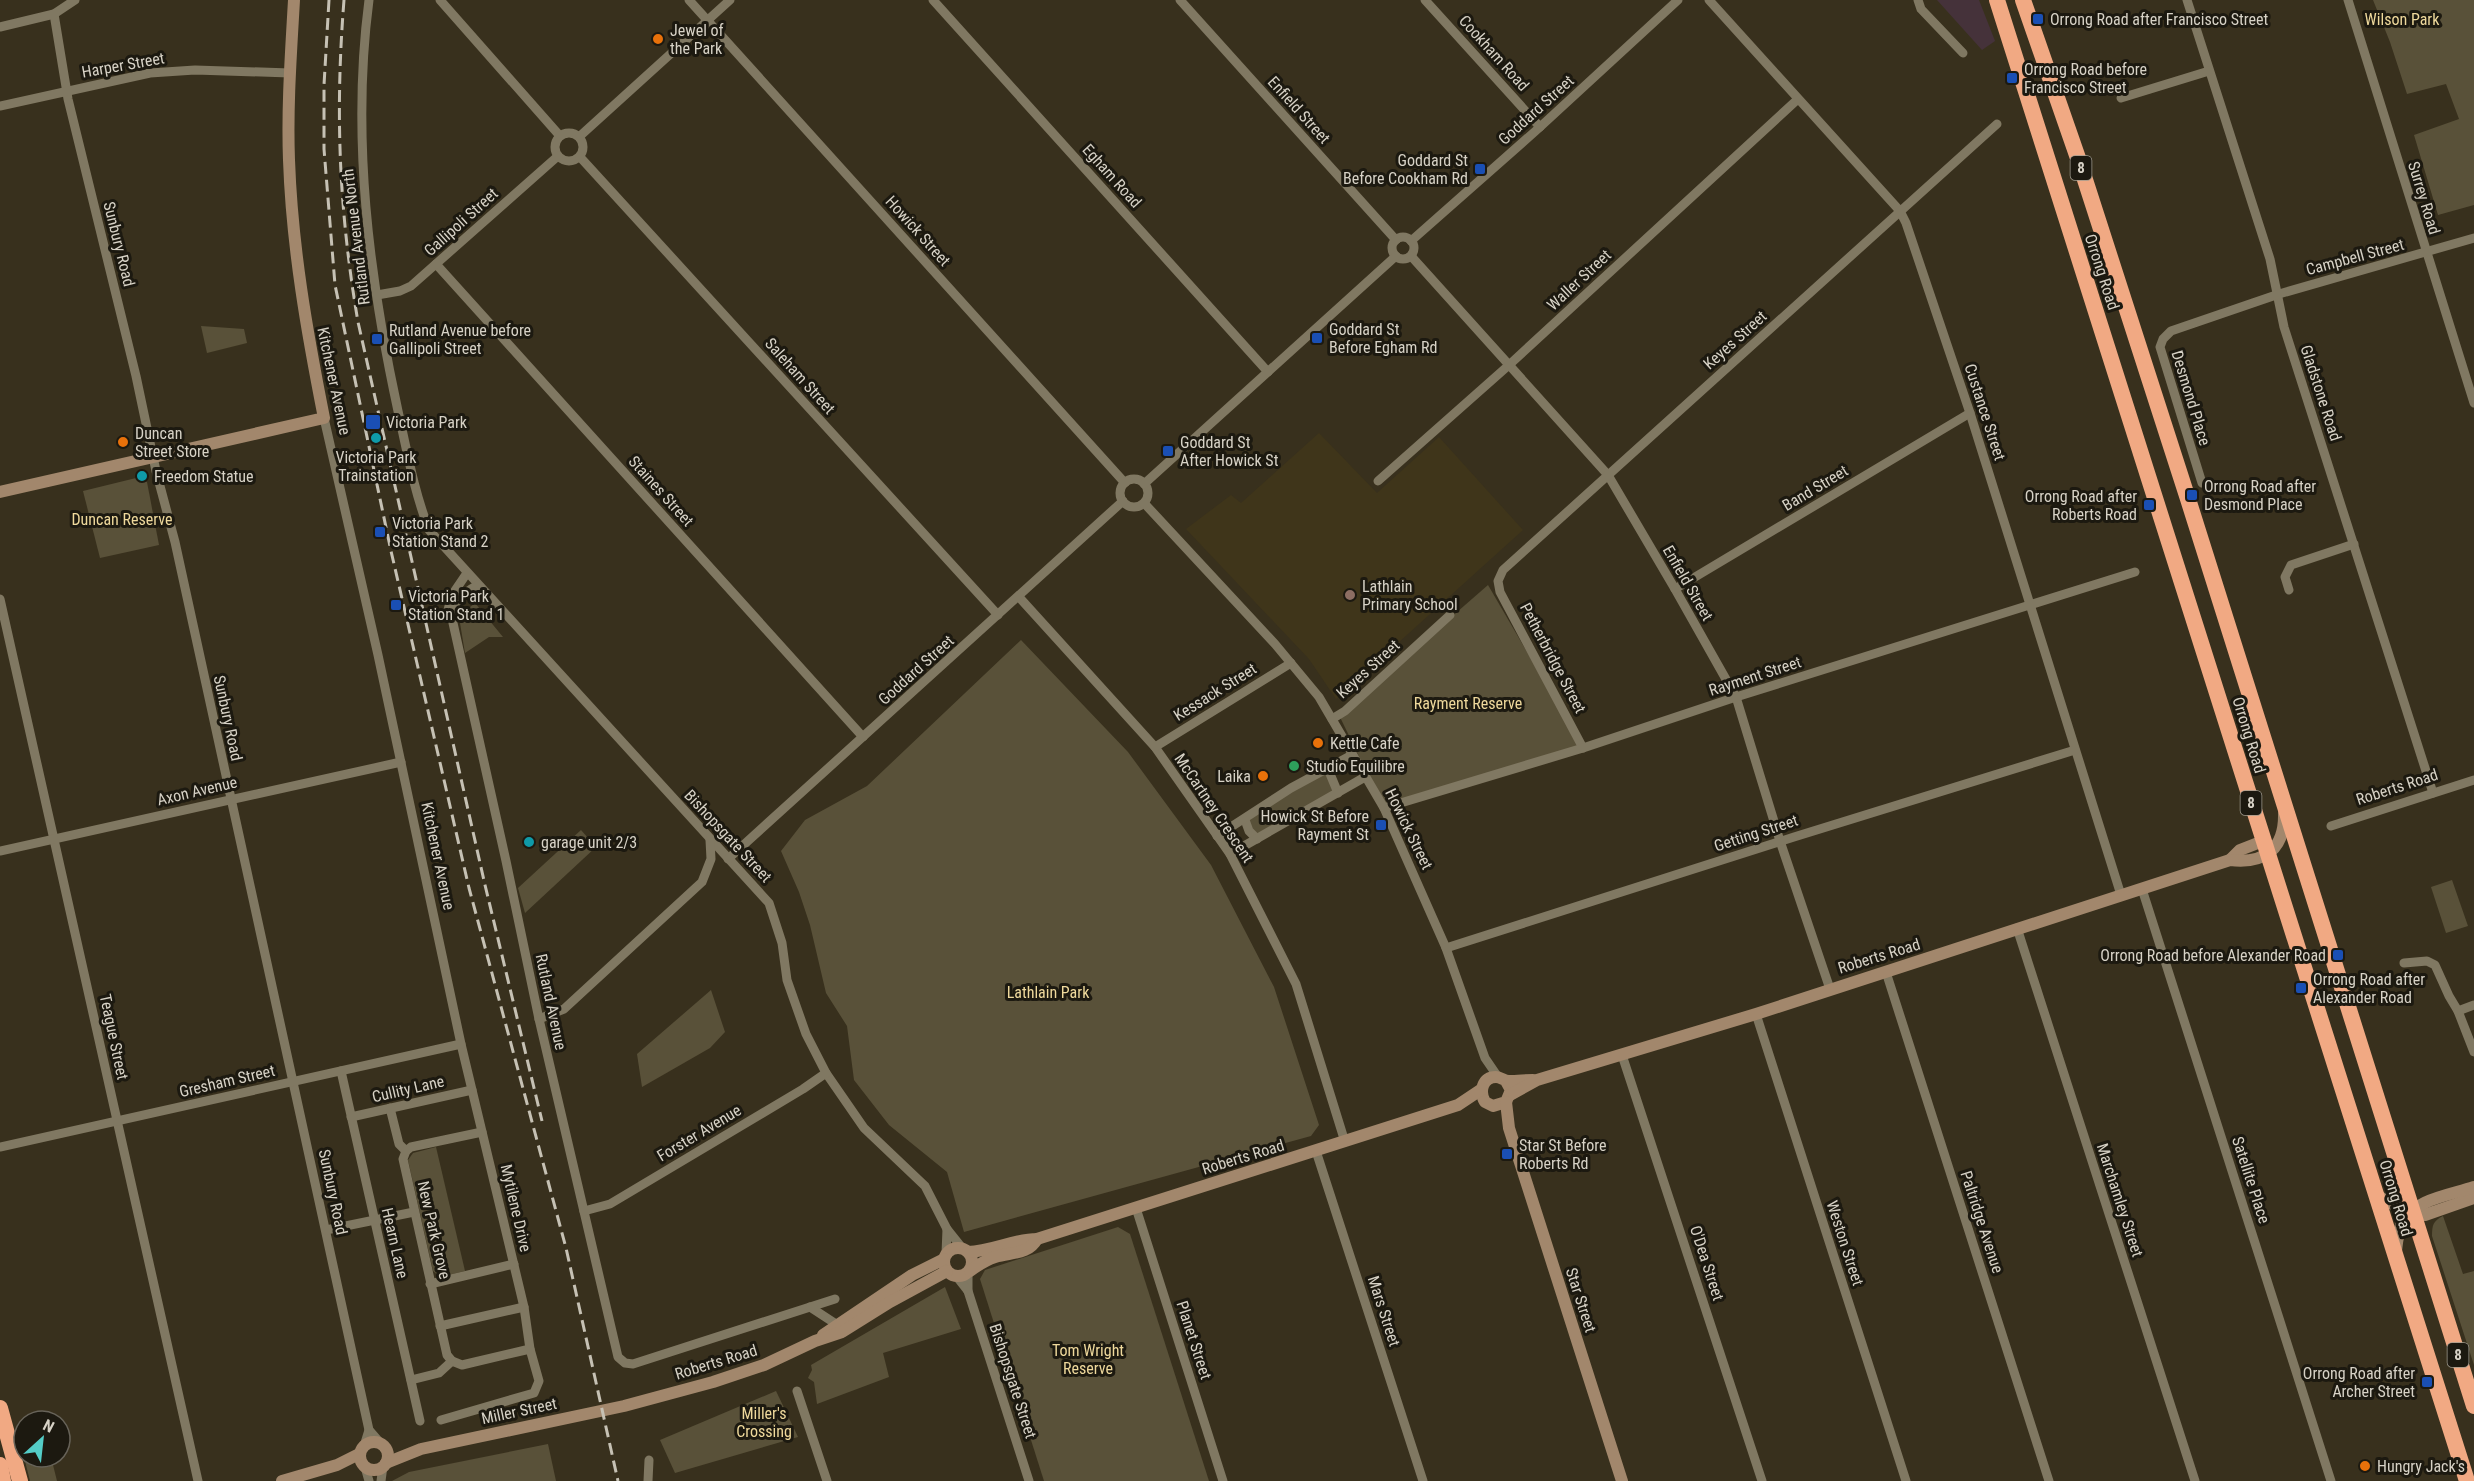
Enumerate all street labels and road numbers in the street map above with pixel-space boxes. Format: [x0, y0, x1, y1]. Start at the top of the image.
street label: Cookham Road [1455, 11, 1533, 95]
street label: Harper Street [80, 48, 166, 82]
street label: Goddard Street [1494, 71, 1578, 149]
street label: Enfield Street [1264, 72, 1334, 148]
street label: Egham Road [1079, 140, 1145, 212]
road number: 8 [2070, 156, 2092, 180]
street label: Surrey Road [2404, 159, 2444, 237]
street label: Rutland Avenue North [338, 168, 374, 306]
street label: Gallipoli Street [420, 184, 502, 260]
street label: Howick Street [882, 192, 955, 270]
street label: Sunbury Road [99, 200, 139, 288]
street label: Orrong Road [2081, 232, 2123, 312]
street label: Campbell Street [2304, 235, 2406, 279]
street label: Waller Street [1543, 245, 1615, 314]
street label: Keyes Street [1699, 307, 1771, 373]
street label: Kitchener Avenue [313, 325, 355, 437]
street label: Saleham Street [761, 334, 839, 418]
street label: Gladstone Road [2297, 343, 2345, 443]
street label: Desmond Place [2168, 348, 2214, 448]
street label: Custance Street [1960, 361, 2010, 463]
street label: Staines Street [624, 452, 698, 530]
street label: Band Street [1779, 461, 1852, 515]
street label: Enfield Street [1659, 542, 1717, 624]
street label: Petherbridge Street [1516, 600, 1590, 717]
street label: Goddard Street [874, 631, 958, 709]
street label: Keyes Street [1332, 636, 1404, 702]
street label: Rayment Street [1706, 652, 1804, 700]
street label: Kessack Street [1170, 659, 1260, 725]
street label: Sunbury Road [210, 674, 246, 762]
street label: Orrong Road [2228, 695, 2270, 775]
street label: McCartney Crescent [1170, 750, 1258, 866]
street label: Roberts Road [2354, 765, 2440, 809]
street label: Axon Avenue [155, 773, 239, 809]
street label: Howick Street [1381, 785, 1437, 873]
street label: Bishopsgate Street [680, 786, 776, 886]
road number: 8 [2240, 791, 2262, 815]
street label: Kitchener Avenue [417, 800, 459, 912]
street label: Getting Street [1712, 810, 1801, 855]
street label: Roberts Road [1836, 934, 1922, 978]
street label: Rutland Avenue [532, 952, 570, 1052]
street label: Teague Street [96, 992, 132, 1082]
street label: Gresham Street [177, 1061, 277, 1101]
street label: Cullity Lane [370, 1071, 446, 1107]
street label: Forster Avenue [654, 1101, 744, 1165]
street label: Satellite Place [2228, 1134, 2274, 1226]
street label: Roberts Road [1200, 1135, 1286, 1179]
street label: Marchamley Street [2093, 1141, 2147, 1259]
street label: Sunbury Road [315, 1148, 351, 1236]
street label: Orrong Road [2375, 1158, 2417, 1238]
street label: Mytilene Drive [497, 1162, 535, 1254]
street label: Paltridge Avenue [1957, 1168, 2007, 1276]
street label: New Park Grove [413, 1179, 455, 1281]
street label: Weston Street [1822, 1198, 1868, 1288]
street label: Hearn Lane [378, 1206, 412, 1280]
street label: O'Dea Street [1686, 1223, 1728, 1303]
street label: Star Street [1562, 1265, 1600, 1335]
street label: Mars Street [1364, 1273, 1404, 1349]
street label: Planet Street [1172, 1298, 1216, 1382]
street label: Bishopsgate Street [985, 1321, 1041, 1441]
street label: Roberts Road [673, 1340, 759, 1384]
road number: 8 [2448, 1343, 2468, 1367]
street label: Miller Street [480, 1394, 559, 1428]

